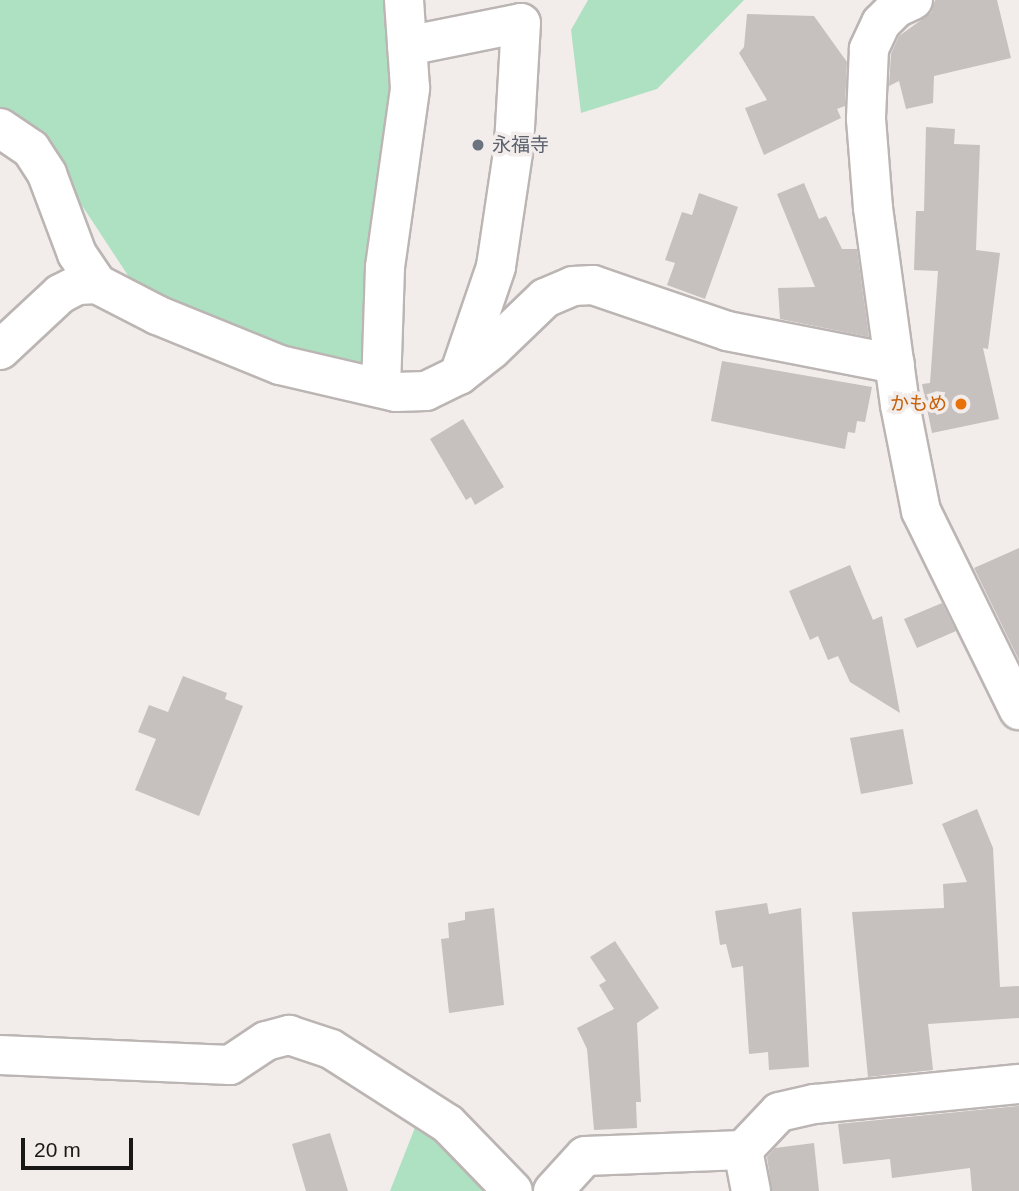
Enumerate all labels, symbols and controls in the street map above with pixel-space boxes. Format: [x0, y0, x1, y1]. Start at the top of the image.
place label: 永福寺 [492, 134, 549, 156]
marker: 永福寺 [470, 137, 486, 153]
place label: かもめ [890, 393, 947, 415]
marker: かもめ [953, 396, 969, 412]
scale bar [24, 1124, 136, 1168]
text: 20 m [34, 1138, 81, 1161]

